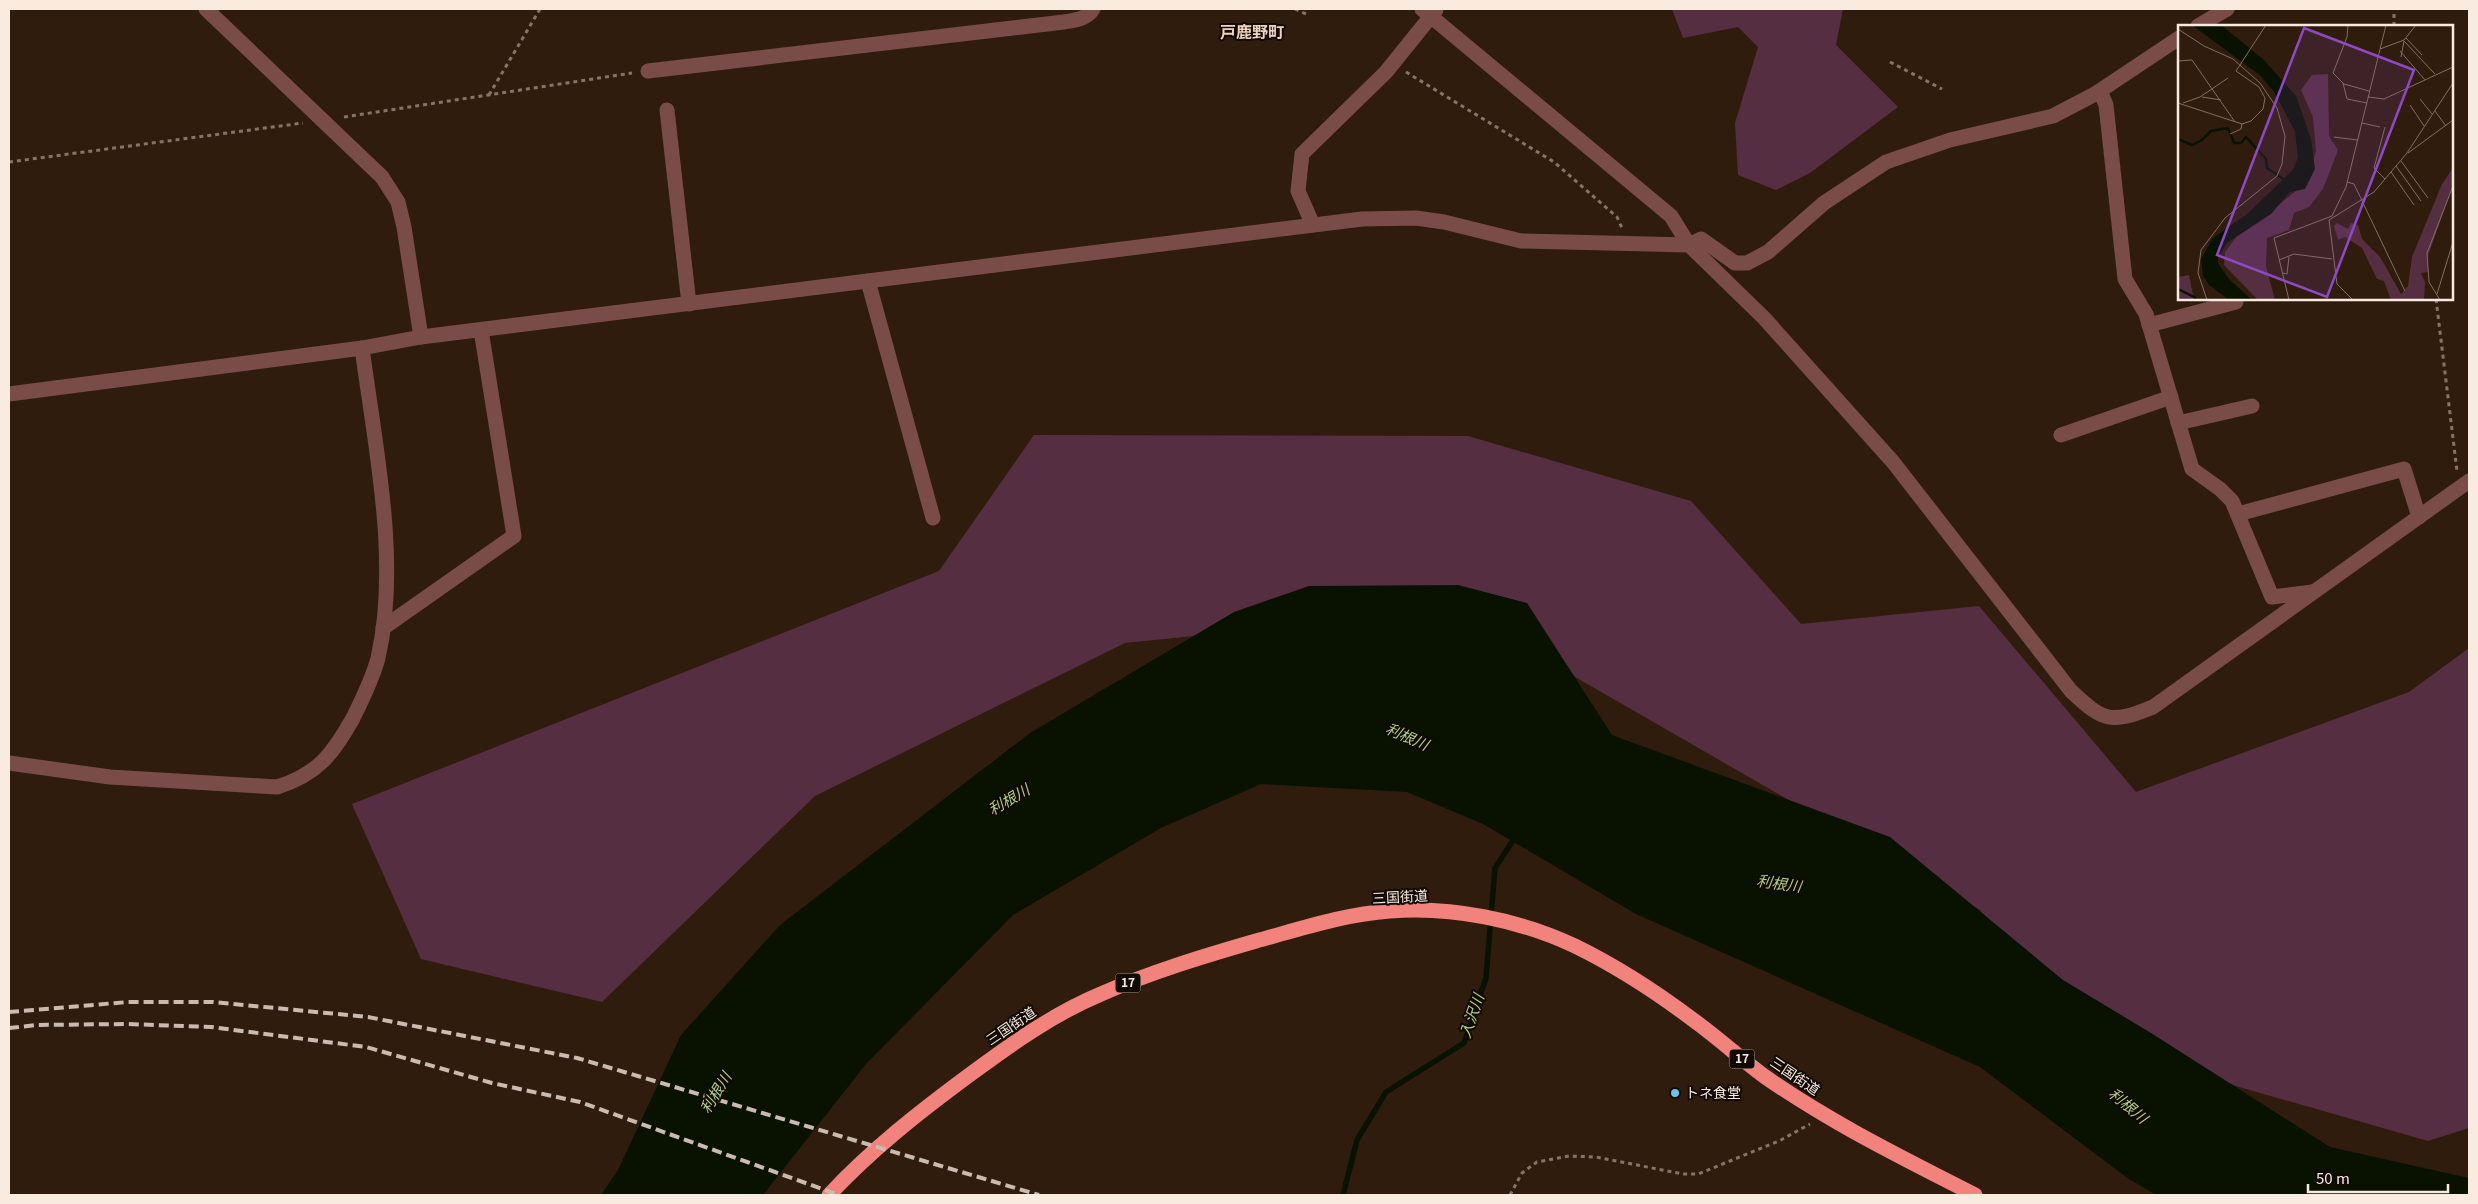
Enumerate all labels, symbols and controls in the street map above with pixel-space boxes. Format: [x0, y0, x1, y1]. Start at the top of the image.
district label: 戸鹿野町 [1220, 19, 1284, 43]
inset map [2178, 25, 2453, 300]
water label: 利根川 [1383, 717, 1434, 755]
water label: 利根川 [984, 777, 1035, 819]
water label: 利根川 [1755, 869, 1805, 896]
street label: 三国街道 [1371, 885, 1428, 907]
road number: 17 [1116, 974, 1140, 992]
water label: 入沢川 [1453, 989, 1488, 1040]
street label: 三国街道 [982, 1001, 1039, 1049]
road number: 17 [1730, 1050, 1754, 1068]
street label: 三国街道 [1767, 1051, 1824, 1099]
water label: 利根川 [694, 1066, 736, 1117]
place label: トネ食堂 [1685, 1082, 1741, 1102]
water label: 利根川 [2105, 1082, 2154, 1129]
marker: トネ食堂 [1669, 1087, 1681, 1099]
scale bar [2308, 1162, 2448, 1194]
text: 50 m [2316, 1167, 2350, 1188]

